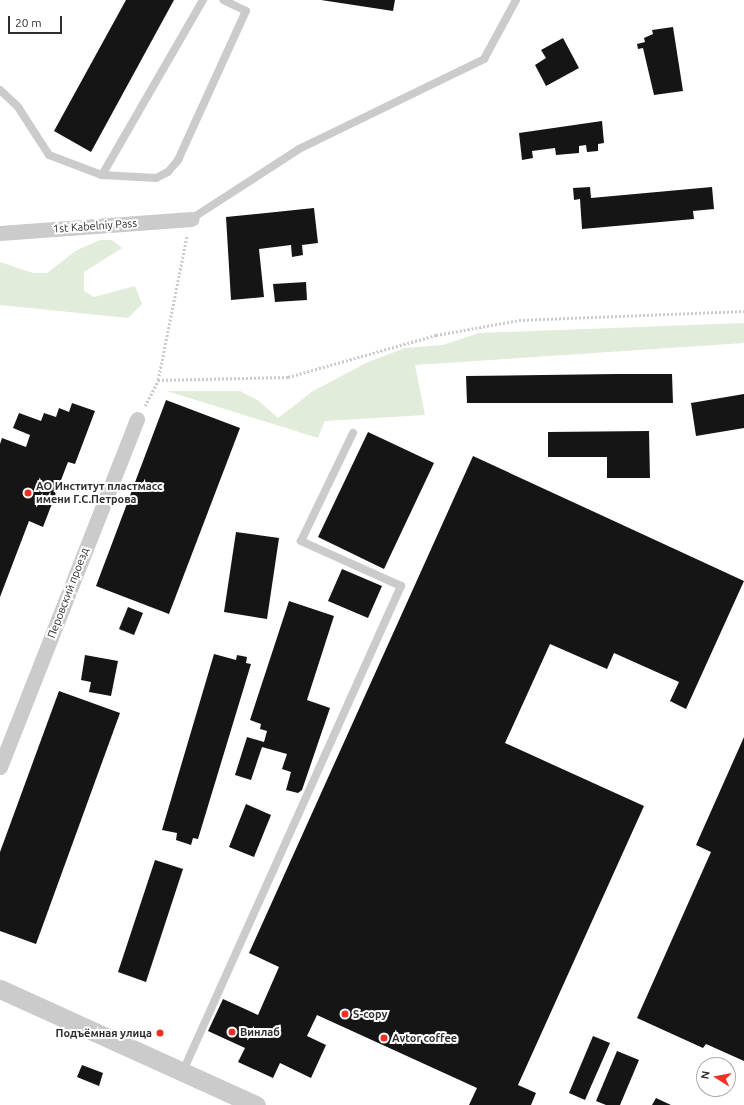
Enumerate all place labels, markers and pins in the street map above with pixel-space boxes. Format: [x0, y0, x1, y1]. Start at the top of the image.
place label: АО Институт пластмасс имени Г.С.Петрова [36, 480, 162, 506]
marker: АО Институт пластмасс имени Г.С.Петрова [23, 488, 33, 498]
place label: S-copy [353, 1007, 387, 1021]
marker: S-copy [340, 1009, 350, 1019]
place label: Винлаб [240, 1025, 280, 1039]
place label: Подъёмная улица [56, 1026, 152, 1040]
marker: Винлаб [227, 1027, 237, 1037]
marker: Подъёмная улица [155, 1028, 165, 1038]
place label: Avtor coffee [392, 1031, 457, 1045]
marker: Avtor coffee [379, 1033, 389, 1043]

